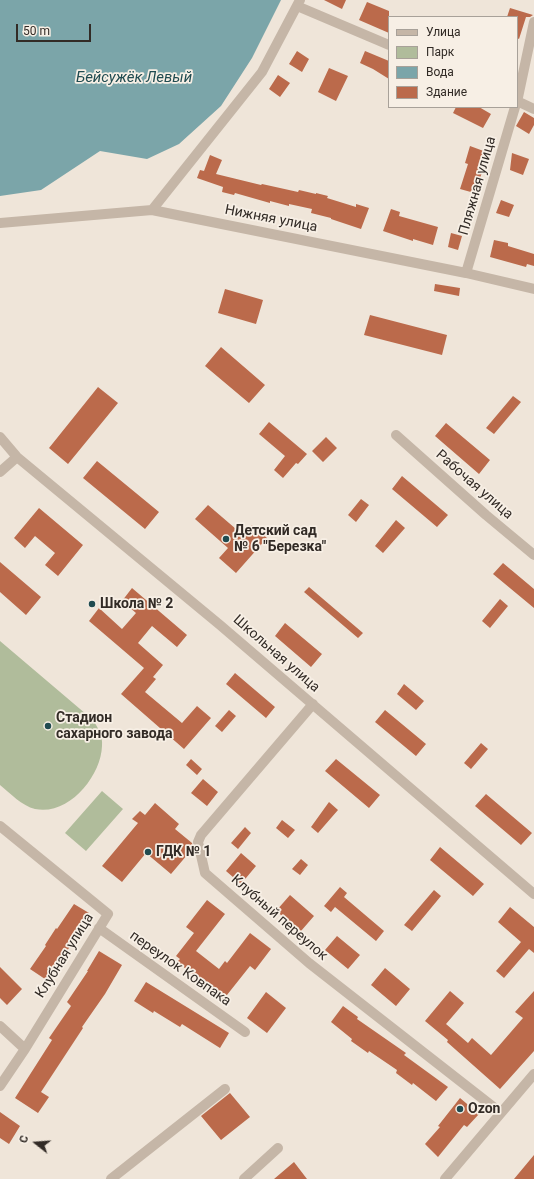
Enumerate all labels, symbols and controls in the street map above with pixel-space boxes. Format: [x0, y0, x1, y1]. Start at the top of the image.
scale bar [18, 16, 93, 42]
legend [388, 16, 518, 108]
text: 50 m [23, 24, 50, 38]
text: Улица [426, 25, 461, 39]
text: Парк [426, 45, 454, 59]
text: Вода [426, 65, 454, 79]
water label: Бейсужёк Левый [76, 69, 192, 87]
text: Здание [426, 85, 467, 99]
street label: Пляжная улица [456, 135, 500, 237]
street label: Нижняя улица [223, 202, 319, 236]
street label: Рабочая улица [432, 447, 516, 523]
place label: Детский сад № 6 "Березка" [234, 523, 326, 556]
marker: Детский сад № 6 "Березка" [221, 534, 231, 544]
place label: Школа № 2 [100, 596, 173, 612]
marker: Школа № 2 [87, 599, 97, 609]
street label: Школьная улица [229, 612, 323, 696]
place label: Стадион сахарного завода [56, 710, 173, 742]
marker: Стадион сахарного завода [43, 721, 53, 731]
place label: ГДК № 1 [156, 844, 211, 860]
marker: ГДК № 1 [143, 847, 153, 857]
street label: Клубный переулок [227, 871, 331, 965]
street label: Клубная улица [32, 911, 98, 1001]
street label: переулок Ковпака [126, 928, 234, 1010]
place label: Ozon [468, 1101, 500, 1117]
marker: Ozon [455, 1104, 465, 1114]
north arrow [16, 1123, 56, 1163]
text: С [17, 1134, 31, 1145]

